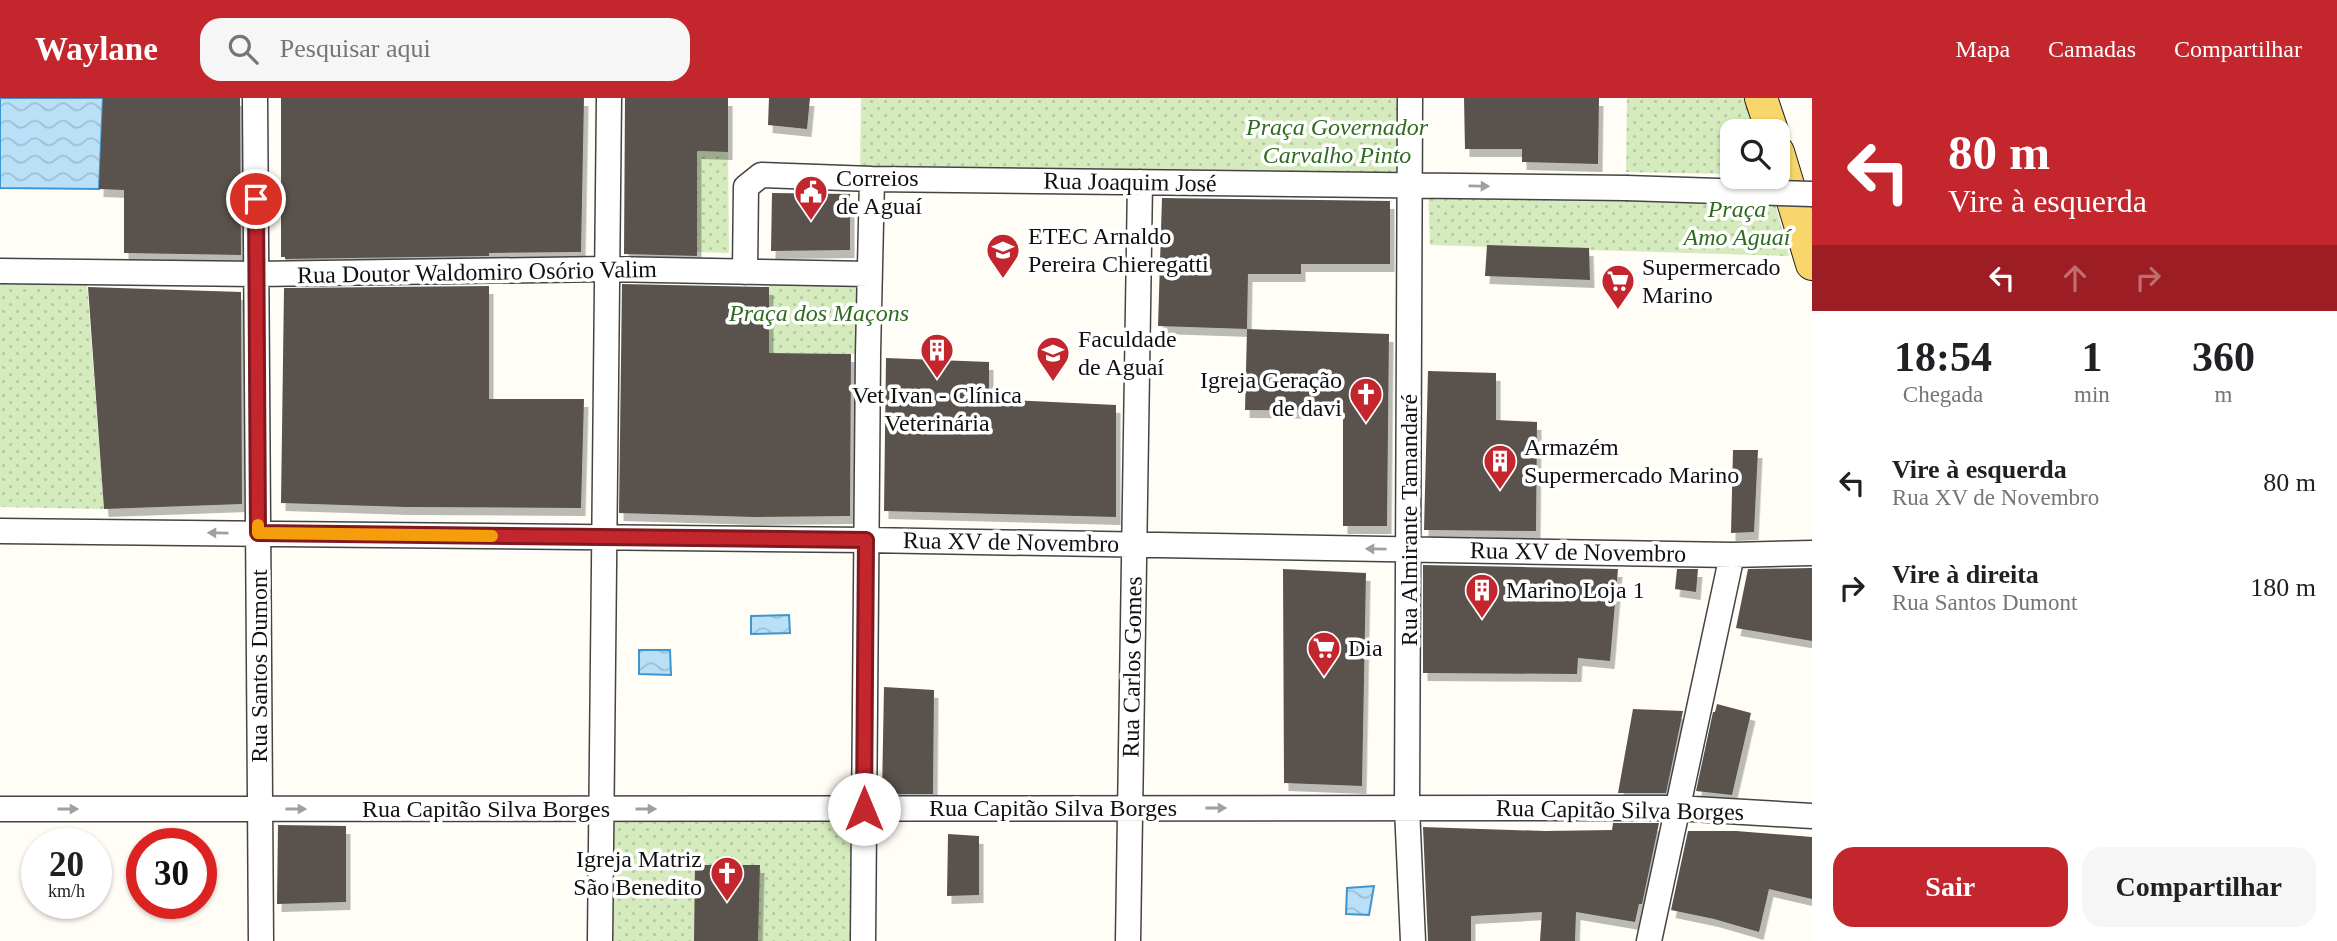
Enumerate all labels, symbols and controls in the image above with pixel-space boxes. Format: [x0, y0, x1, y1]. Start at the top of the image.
search box [200, 18, 690, 81]
icon: search [224, 30, 262, 68]
text: Waylane [35, 31, 158, 67]
text: Pesquisar aqui [280, 34, 431, 63]
text: Mapa [1955, 36, 2010, 62]
text: Camadas [2048, 36, 2136, 62]
text: Compartilhar [2174, 36, 2302, 62]
park label: Praça Governador Carvalho Pinto [1245, 114, 1429, 168]
map controls [1720, 119, 1790, 189]
button: search [1720, 119, 1790, 189]
text: 80 m [1948, 125, 2050, 180]
icon: left [1833, 126, 1924, 217]
place label: Correios de Aguaí [836, 165, 922, 219]
street label: Rua Joaquim José [1043, 167, 1217, 197]
pin [226, 169, 286, 229]
public building icon: Correios de Aguaí [792, 173, 830, 222]
icon: arrive [237, 180, 275, 218]
one-way arrow [1468, 180, 1490, 192]
text: Vire à esquerda [1948, 183, 2147, 219]
park label: Praça Amo Aguaí [1682, 196, 1793, 250]
place label: ETEC Arnaldo Pereira Chieregatti [1028, 223, 1209, 277]
school or university icon: ETEC Arnaldo Pereira Chieregatti [984, 231, 1022, 280]
place label: Supermercado Marino [1642, 254, 1781, 308]
street label: Rua Doutor Waldomiro Osório Valim [297, 256, 657, 288]
icon: left [1983, 259, 2021, 297]
icon: ahead [2056, 259, 2094, 297]
icon: right [2129, 259, 2167, 297]
supermarket icon: Supermercado Marino [1599, 262, 1637, 311]
park label: Praça dos Maçons [728, 300, 909, 326]
place label: Faculdade de Aguaí [1078, 326, 1177, 380]
building icon: Vet Ivan - Clínica Veterinária [918, 331, 956, 380]
school or university icon: Faculdade de Aguaí [1034, 334, 1072, 383]
text: 18:54 [1894, 334, 1992, 380]
text: 1 [2081, 334, 2102, 380]
text: 360 [2192, 334, 2255, 380]
place label: Igreja Geração de davi [1200, 367, 1342, 421]
church icon: Igreja Geração de davi [1347, 375, 1385, 424]
place label: Vet Ivan - Clínica Veterinária [852, 382, 1022, 436]
text: Chegada [1903, 382, 1983, 407]
text: min [2074, 382, 2110, 407]
text: m [2214, 382, 2232, 407]
street label: Rua Almirante Tamandaré [1396, 394, 1422, 646]
place label: Armazém Supermercado Marino [1524, 434, 1739, 488]
building icon: Armazém Supermercado Marino [1481, 442, 1519, 491]
text: Vire à esquerda [1892, 455, 2067, 484]
icon: left [1833, 464, 1871, 502]
text: 80 m [2263, 468, 2316, 497]
text: Rua XV de Novembro [1892, 485, 2099, 510]
one-way arrow [207, 527, 229, 539]
street label: Rua XV de Novembro [903, 527, 1119, 557]
street label: Rua XV de Novembro [1470, 537, 1686, 567]
one-way arrow [1365, 543, 1387, 555]
text: Vire à direita [1892, 560, 2039, 589]
street label: Rua Santos Dumont [246, 569, 272, 763]
icon: right [1833, 569, 1871, 607]
building icon: Marino Loja 1 [1463, 571, 1501, 620]
text: 180 m [2250, 573, 2316, 602]
street label: Rua Carlos Gomes [1117, 576, 1147, 758]
place label: Marino Loja 1 [1506, 577, 1645, 603]
text: Rua Santos Dumont [1892, 590, 2077, 615]
supermarket icon: Dia [1305, 629, 1343, 678]
place label: Dia [1348, 635, 1383, 661]
position arrow [827, 772, 901, 846]
street label: Rua Capitão Silva Borges [929, 795, 1177, 821]
street label: Rua Capitão Silva Borges [1496, 795, 1744, 825]
street label: Rua Capitão Silva Borges [362, 796, 610, 822]
one-way arrow [1205, 802, 1227, 814]
one-way arrow [57, 803, 79, 815]
one-way arrow [285, 803, 307, 815]
one-way arrow [635, 803, 657, 815]
speed limit sign: 30 [126, 828, 217, 919]
text: 20 [49, 845, 84, 884]
place label: Igreja Matriz São Benedito [573, 846, 702, 900]
button: Sair [1833, 847, 2068, 927]
button: Compartilhar [2082, 847, 2316, 927]
church icon: Igreja Matriz São Benedito [708, 854, 746, 903]
text: km/h [48, 881, 85, 901]

